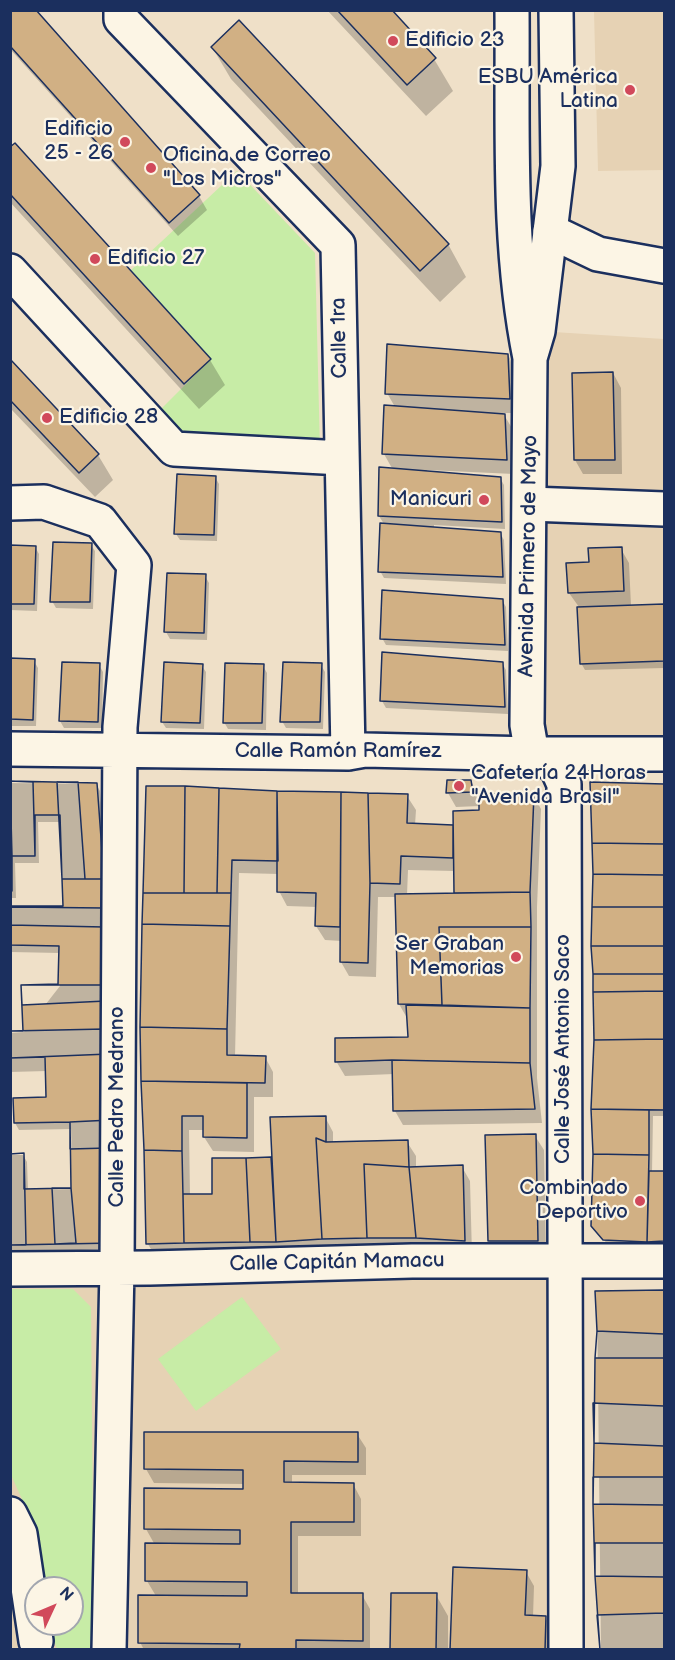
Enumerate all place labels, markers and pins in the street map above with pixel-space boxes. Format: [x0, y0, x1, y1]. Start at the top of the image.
place label: Edificio 23 [405, 28, 505, 54]
marker: Edificio 23 [386, 34, 400, 48]
place label: ESBU América Latina [478, 65, 618, 115]
marker: ESBU América Latina [623, 83, 637, 97]
place label: Edificio 25 - 26 [44, 117, 113, 167]
marker: Edificio 25 - 26 [118, 135, 132, 149]
place label: Oficina de Correo "Los Micros" [163, 143, 331, 193]
marker: Oficina de Correo "Los Micros" [144, 161, 158, 175]
place label: Edificio 27 [107, 246, 204, 272]
marker: Edificio 27 [88, 252, 102, 266]
place label: Edificio 28 [59, 405, 158, 431]
marker: Edificio 28 [40, 411, 54, 425]
place label: Manicuri [390, 487, 472, 513]
marker: Manicuri [477, 493, 491, 507]
place label: Cafetería 24Horas "Avenida Brasil" [471, 761, 646, 811]
marker: Cafetería 24Horas "Avenida Brasil" [452, 779, 466, 793]
place label: Ser Graban Memorias [395, 932, 504, 982]
marker: Ser Graban Memorias [509, 950, 523, 964]
place label: Combinado Deportivo [519, 1176, 628, 1226]
marker: Combinado Deportivo [633, 1194, 647, 1208]

